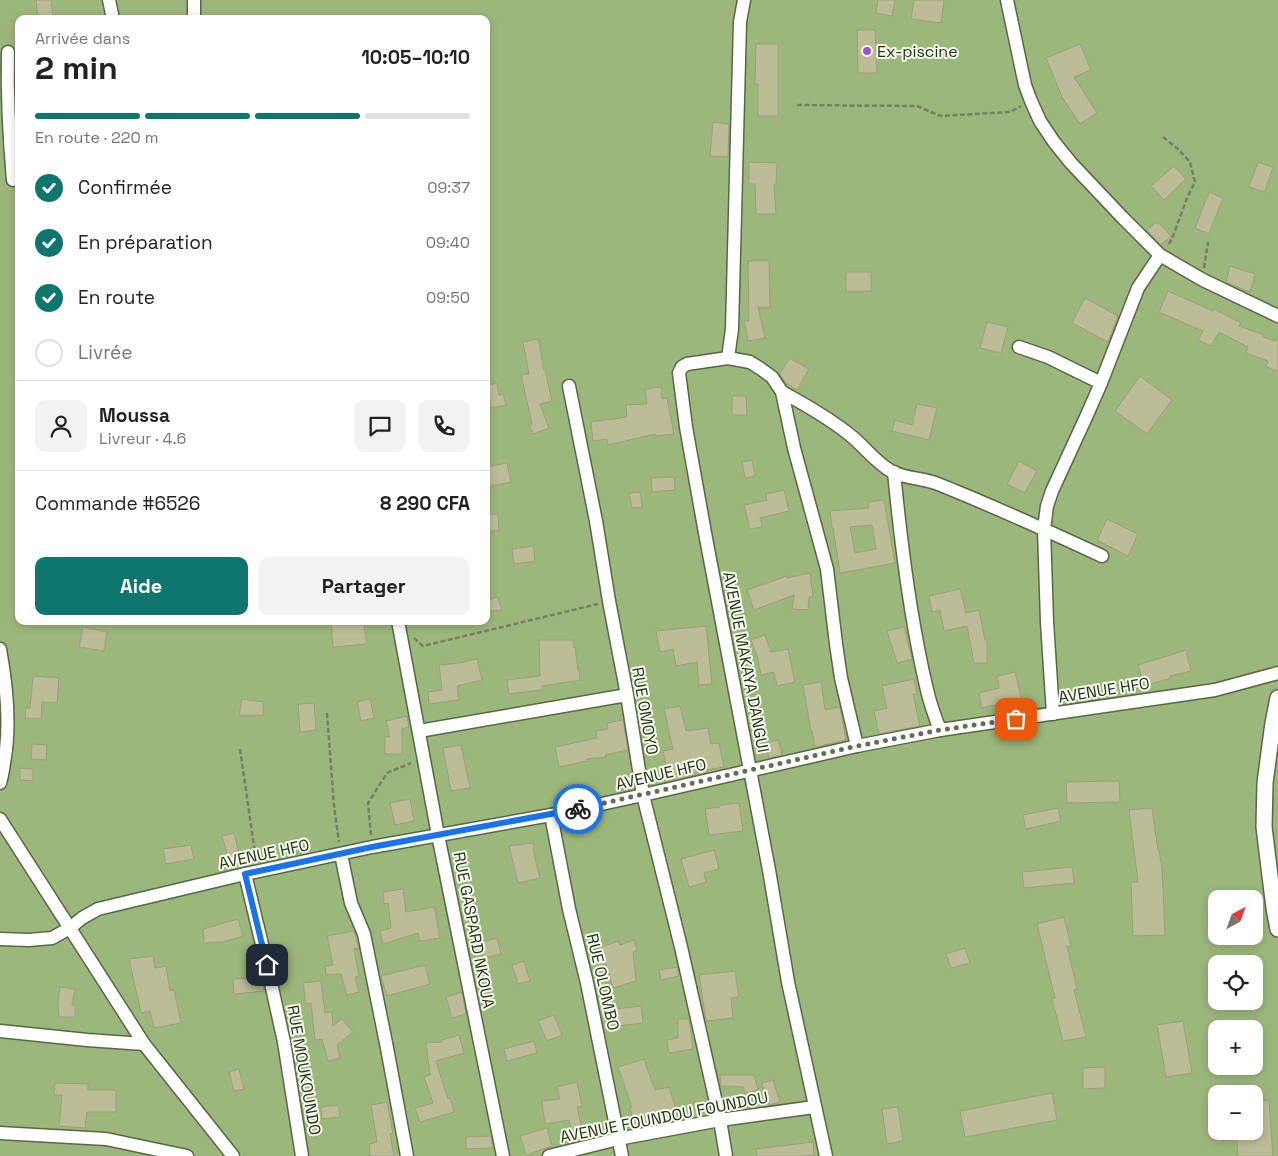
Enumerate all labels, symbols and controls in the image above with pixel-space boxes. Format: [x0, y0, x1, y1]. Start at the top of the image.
text: Arrivée dans [35, 28, 130, 49]
place label: Ex-piscine [877, 41, 958, 62]
text: 10:05–10:10 [361, 45, 470, 70]
marker: Ex-piscine [861, 45, 873, 57]
text: 2 min [35, 48, 118, 88]
text: En route · 220 m [35, 127, 159, 148]
icon: check [35, 174, 63, 202]
text: Confirmée [78, 175, 172, 200]
text: 09:37 [427, 177, 470, 198]
icon: check [35, 229, 63, 257]
text: En préparation [78, 230, 213, 255]
text: 09:40 [426, 232, 470, 253]
icon: check [35, 284, 63, 312]
text: En route [78, 285, 155, 310]
text: 09:50 [426, 287, 470, 308]
text: Livrée [78, 340, 133, 365]
button: person [35, 400, 87, 452]
button: chat [354, 400, 406, 452]
button: phone [418, 400, 470, 452]
text: Moussa [99, 403, 170, 428]
text: Livreur · 4.6 [99, 428, 186, 449]
text: Commande #6526 [35, 491, 200, 516]
text: 8 290 CFA [380, 491, 470, 516]
button: Aide [35, 557, 248, 615]
button: Partager [258, 557, 470, 615]
street label: AVENUE MAKAYA DANGUI [718, 570, 774, 754]
street label: RUE OMOYO [627, 665, 663, 757]
street label: AVENUE HFO [1057, 672, 1151, 708]
pin [995, 698, 1037, 740]
icon: bag [1002, 705, 1030, 733]
street label: AVENUE HFO [614, 753, 708, 795]
courier [553, 784, 603, 834]
icon: bike [564, 795, 592, 823]
street label: AVENUE HFO [217, 834, 311, 874]
street label: RUE GASPARD NKOUA [449, 850, 499, 1010]
north arrow [1208, 890, 1262, 945]
map controls [1208, 890, 1263, 1140]
street label: RUE OLOMBO [582, 931, 624, 1033]
pin [246, 944, 288, 986]
icon: home [253, 951, 281, 979]
button: locate [1208, 955, 1263, 1010]
street label: RUE MOUKOUNDO [282, 1003, 326, 1137]
button: + [1208, 1020, 1263, 1075]
button: − [1208, 1085, 1263, 1140]
street label: AVENUE FOUNDOU FOUNDOU [558, 1087, 770, 1147]

